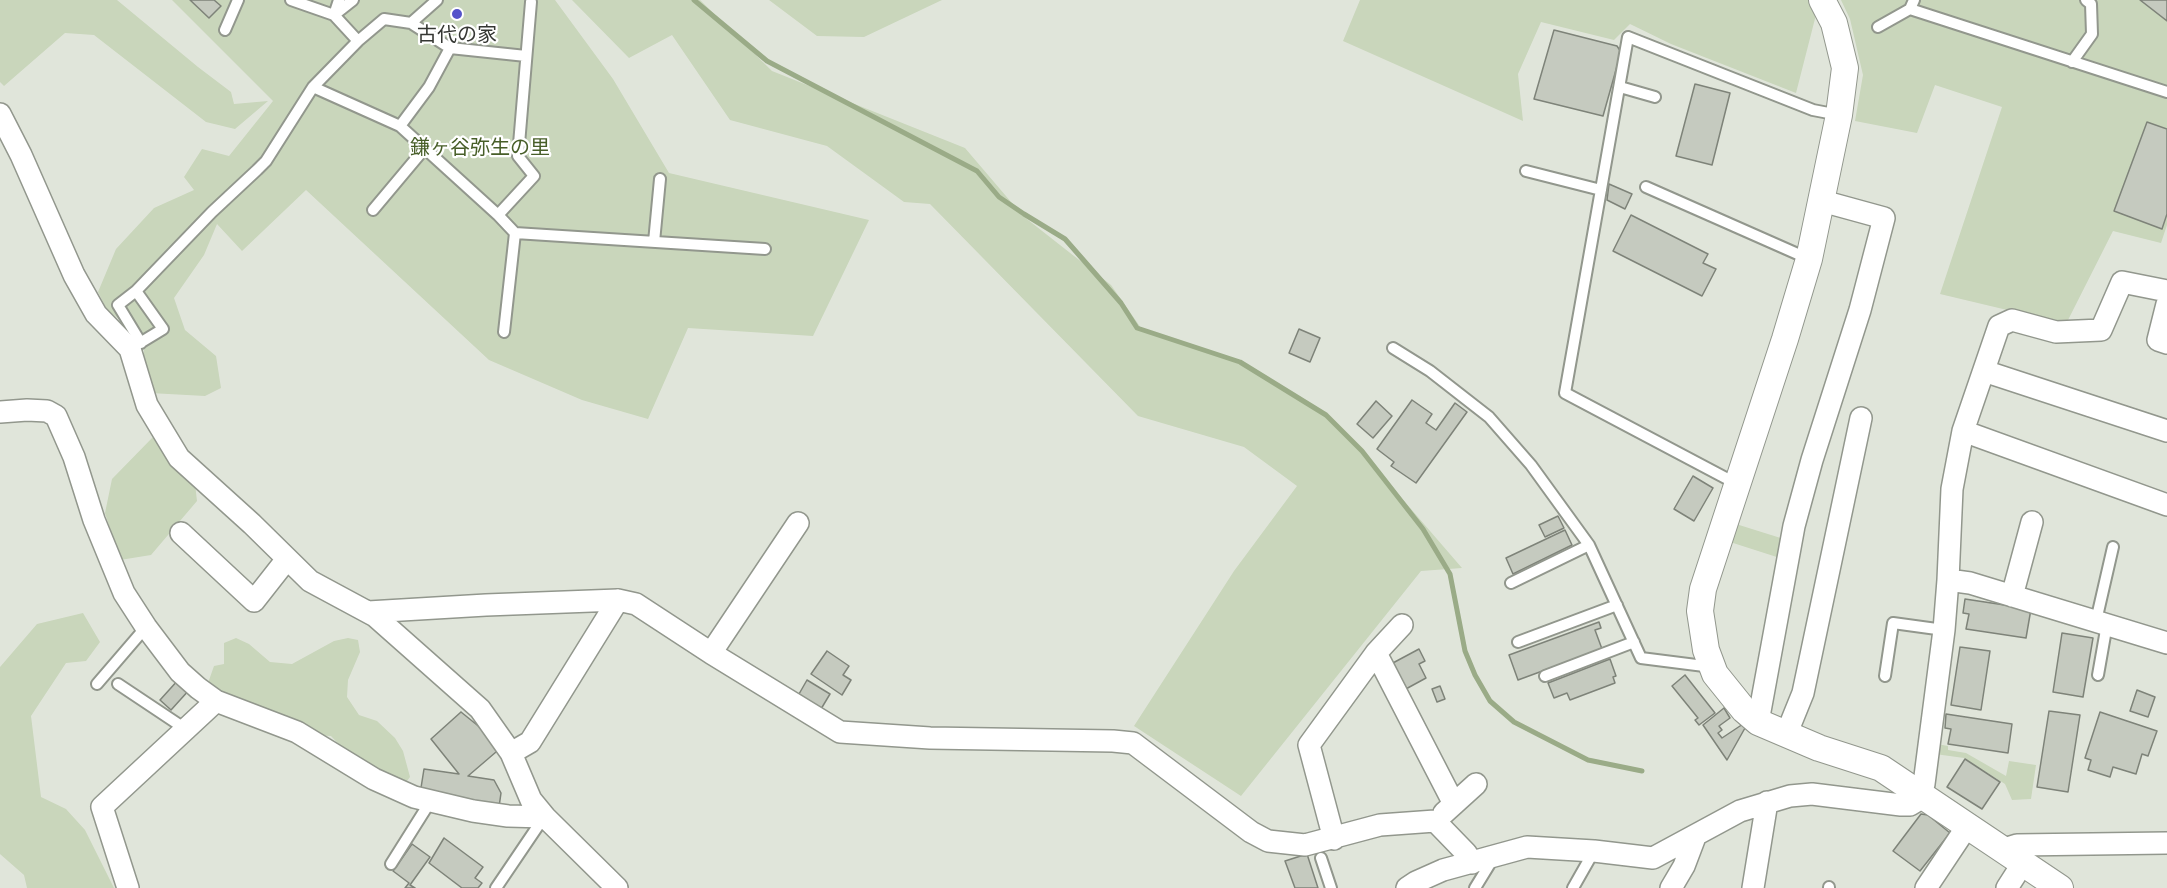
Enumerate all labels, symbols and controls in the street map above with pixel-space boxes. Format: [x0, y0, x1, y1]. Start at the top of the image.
marker: 古代の家 [450, 7, 464, 21]
place label: 古代の家 [417, 24, 497, 48]
park label: 鎌ヶ谷弥生の里 [410, 137, 550, 161]

